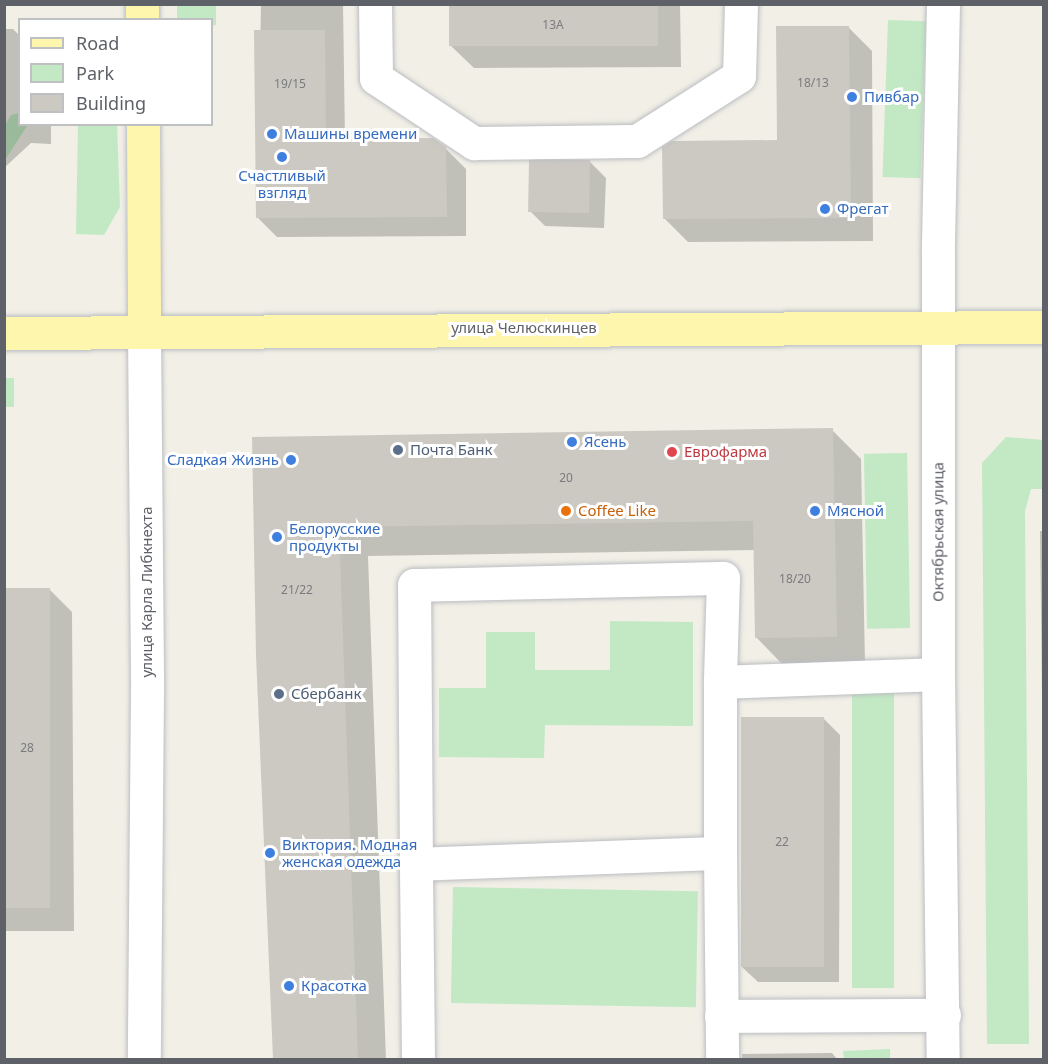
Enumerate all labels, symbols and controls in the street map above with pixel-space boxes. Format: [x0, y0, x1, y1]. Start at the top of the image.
legend [18, 18, 213, 126]
house number: 13А [542, 18, 564, 32]
text: Road [76, 31, 119, 55]
text: Park [76, 61, 114, 85]
house number: 18/13 [797, 76, 829, 90]
house number: 19/15 [274, 77, 306, 91]
place label: Пивбар [864, 88, 919, 106]
marker: Пивбар [845, 90, 859, 104]
text: Building [76, 91, 146, 115]
place label: Машины времени [284, 125, 417, 143]
marker: Машины времени [265, 127, 279, 141]
marker: Счастливый взгляд [275, 150, 289, 164]
place label: Счастливый взгляд [238, 166, 326, 201]
place label: Фрегат [837, 200, 888, 218]
marker: Фрегат [818, 202, 832, 216]
street label: улица Челюскинцев [451, 319, 597, 337]
place label: Ясень [584, 433, 626, 451]
marker: Ясень [565, 435, 579, 449]
place label: Почта Банк [410, 441, 493, 459]
marker: Почта Банк [391, 443, 405, 457]
place label: Еврофарма [684, 443, 767, 461]
marker: Еврофарма [665, 445, 679, 459]
place label: Сладкая Жизнь [167, 451, 279, 469]
marker: Сладкая Жизнь [284, 453, 298, 467]
street label: Октябрьская улица [929, 462, 947, 602]
house number: 20 [559, 471, 573, 485]
place label: Coffee Like [578, 502, 656, 520]
place label: Мясной [827, 502, 884, 520]
marker: Coffee Like [559, 504, 573, 518]
marker: Мясной [808, 504, 822, 518]
street label: улица Карла Либкнехта [138, 506, 156, 678]
place label: Белорусские продукты [289, 519, 380, 554]
marker: Белорусские продукты [270, 530, 284, 544]
house number: 18/20 [779, 572, 811, 586]
house number: 21/22 [281, 583, 313, 597]
place label: Сбербанк [291, 685, 361, 703]
marker: Сбербанк [272, 687, 286, 701]
house number: 28 [20, 741, 34, 755]
place label: Виктория. Модная женская одежда [282, 835, 417, 870]
house number: 22 [775, 835, 789, 849]
marker: Виктория. Модная женская одежда [263, 846, 277, 860]
place label: Красотка [301, 977, 367, 995]
marker: Красотка [282, 979, 296, 993]

